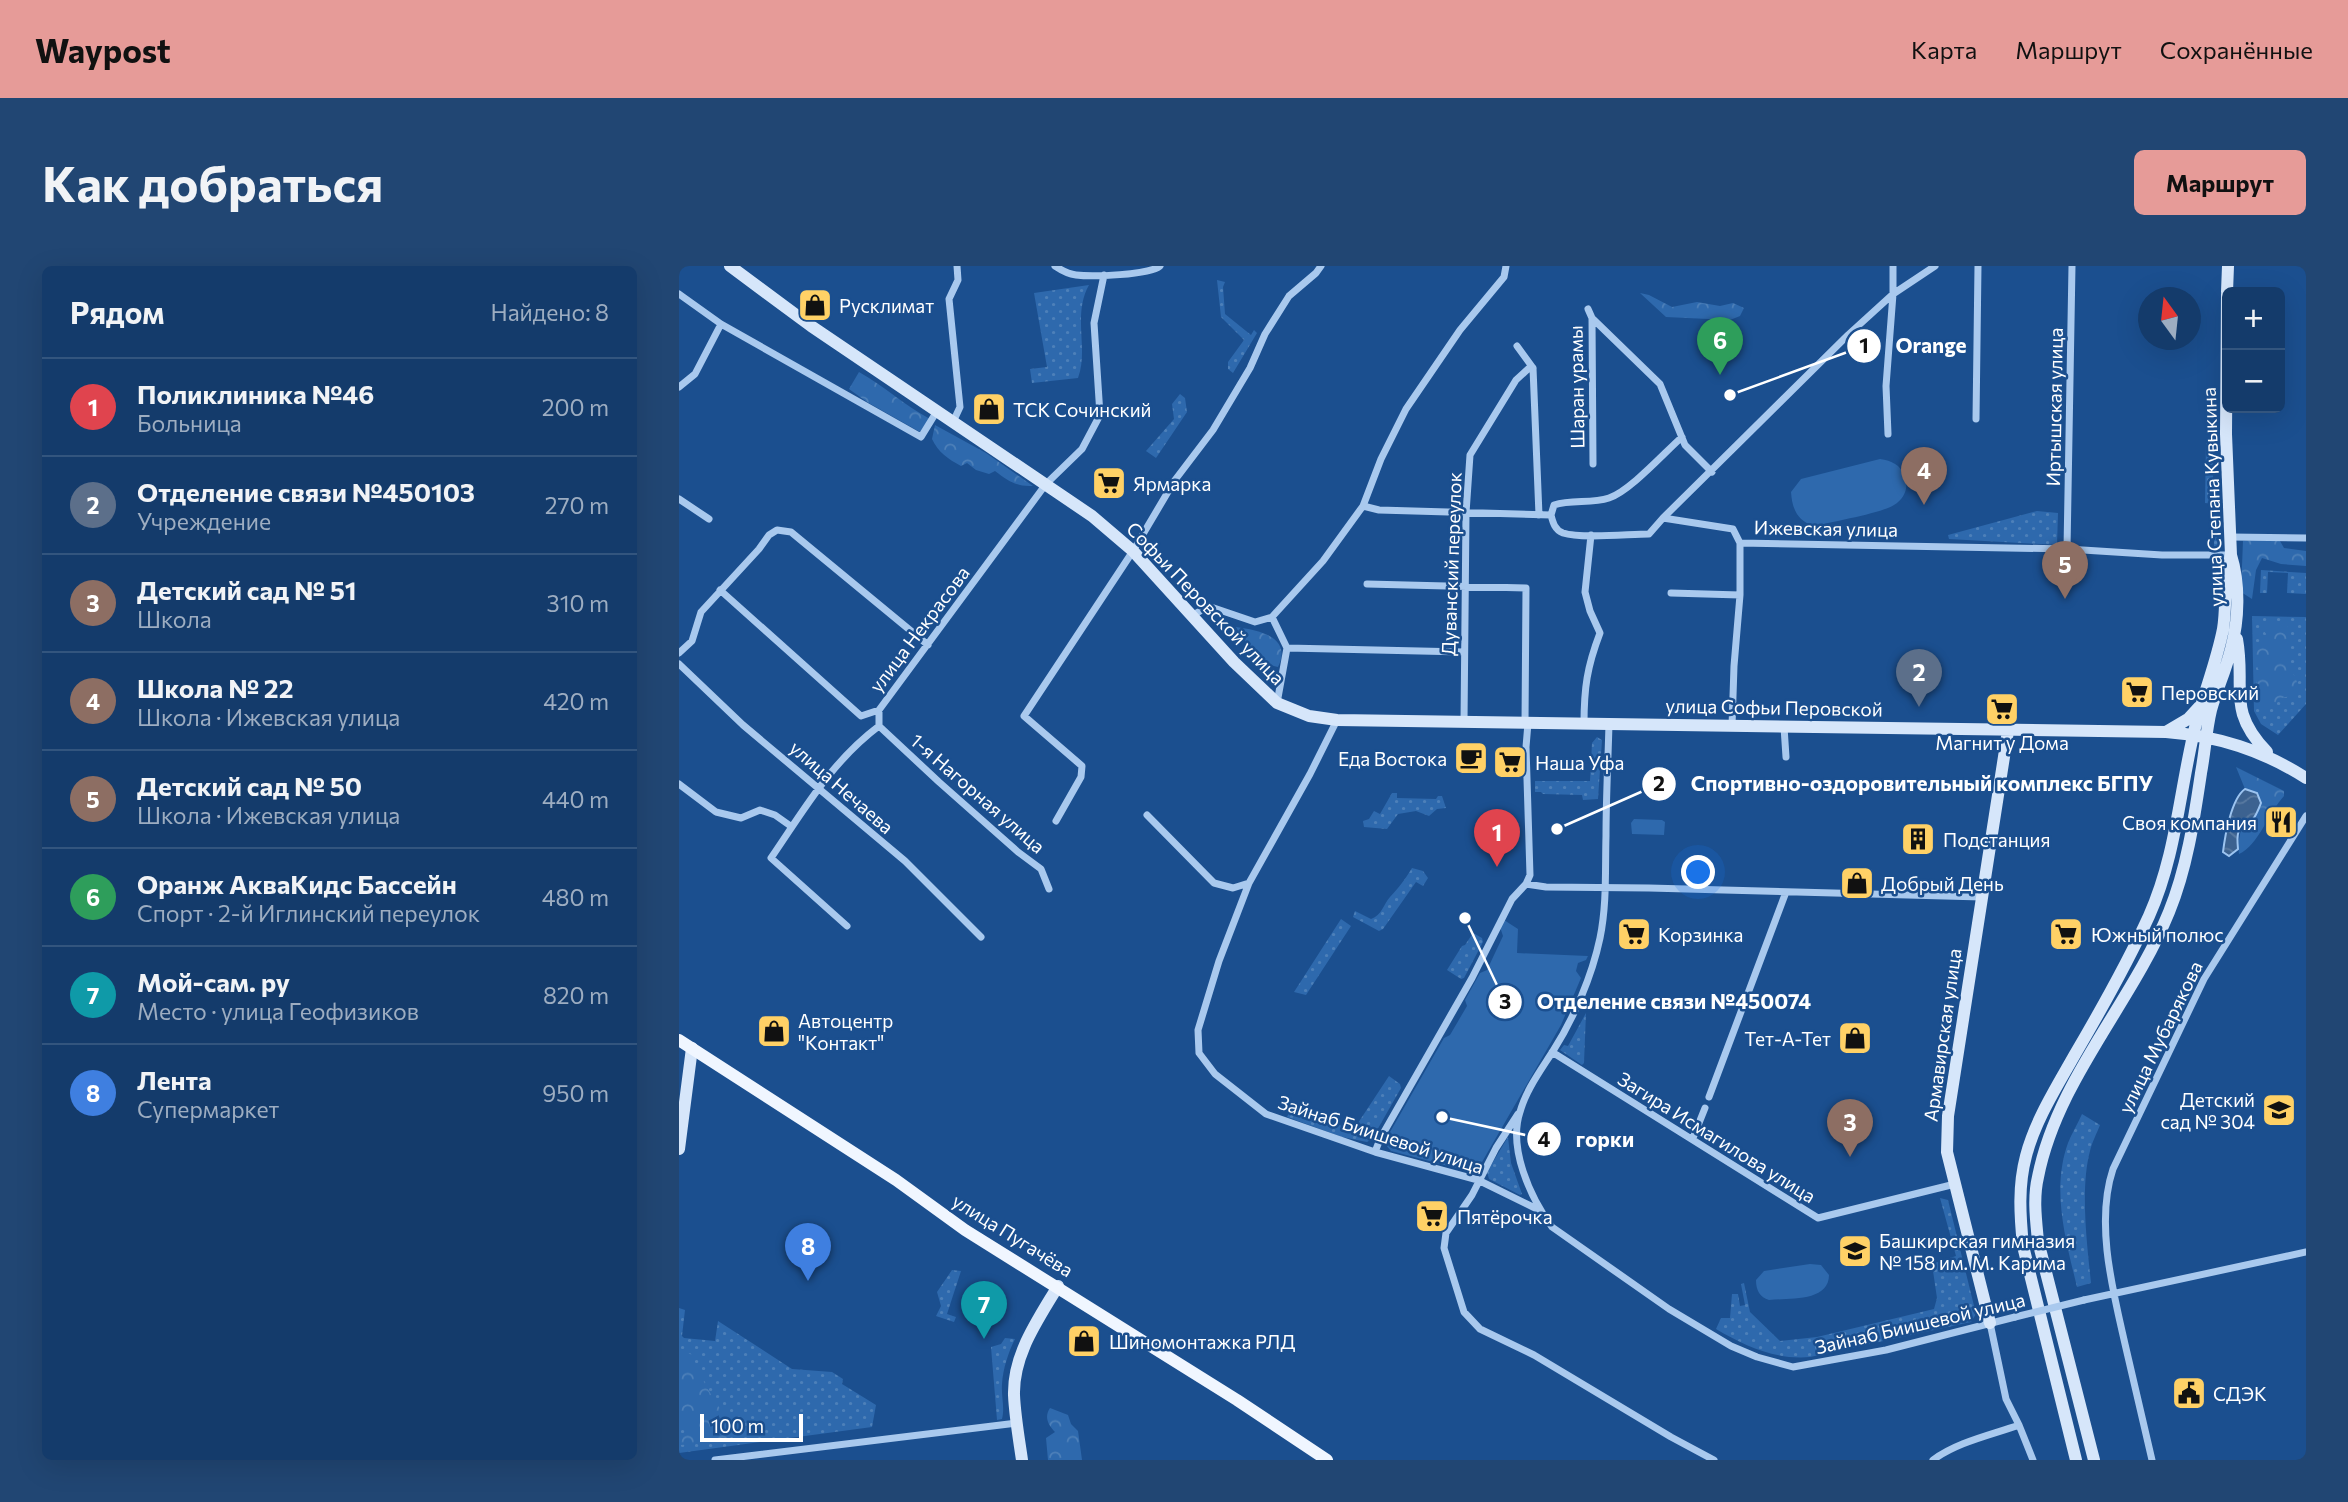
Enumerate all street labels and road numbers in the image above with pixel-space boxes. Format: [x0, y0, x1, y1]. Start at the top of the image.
street label: Шаран урамы [1563, 325, 1589, 449]
street label: Иртышская улица [2041, 327, 2067, 487]
street label: улица Степана Кувыкина [2197, 387, 2227, 607]
street label: Дуванский переулок [1436, 472, 1466, 656]
street label: Ижевская улица [1754, 515, 1898, 541]
street label: Софьи Перовской улица [1122, 517, 1290, 689]
street label: улица Некрасова [864, 562, 974, 696]
street label: улица Софьи Перовской [1665, 694, 1883, 720]
street label: 1-я Нагорная улица [906, 728, 1050, 858]
street label: улица Нечаева [785, 736, 899, 838]
street label: Армавирская улица [1918, 947, 1966, 1123]
street label: улица Мубарякова [2113, 957, 2207, 1117]
street label: Загира Исмагилова улица [1614, 1067, 1820, 1207]
street label: Зайнаб Биишевой улица [1275, 1090, 1487, 1178]
street label: улица Пугачёва [948, 1189, 1078, 1281]
street label: Зайнаб Биишевой улица [1813, 1288, 2027, 1358]

